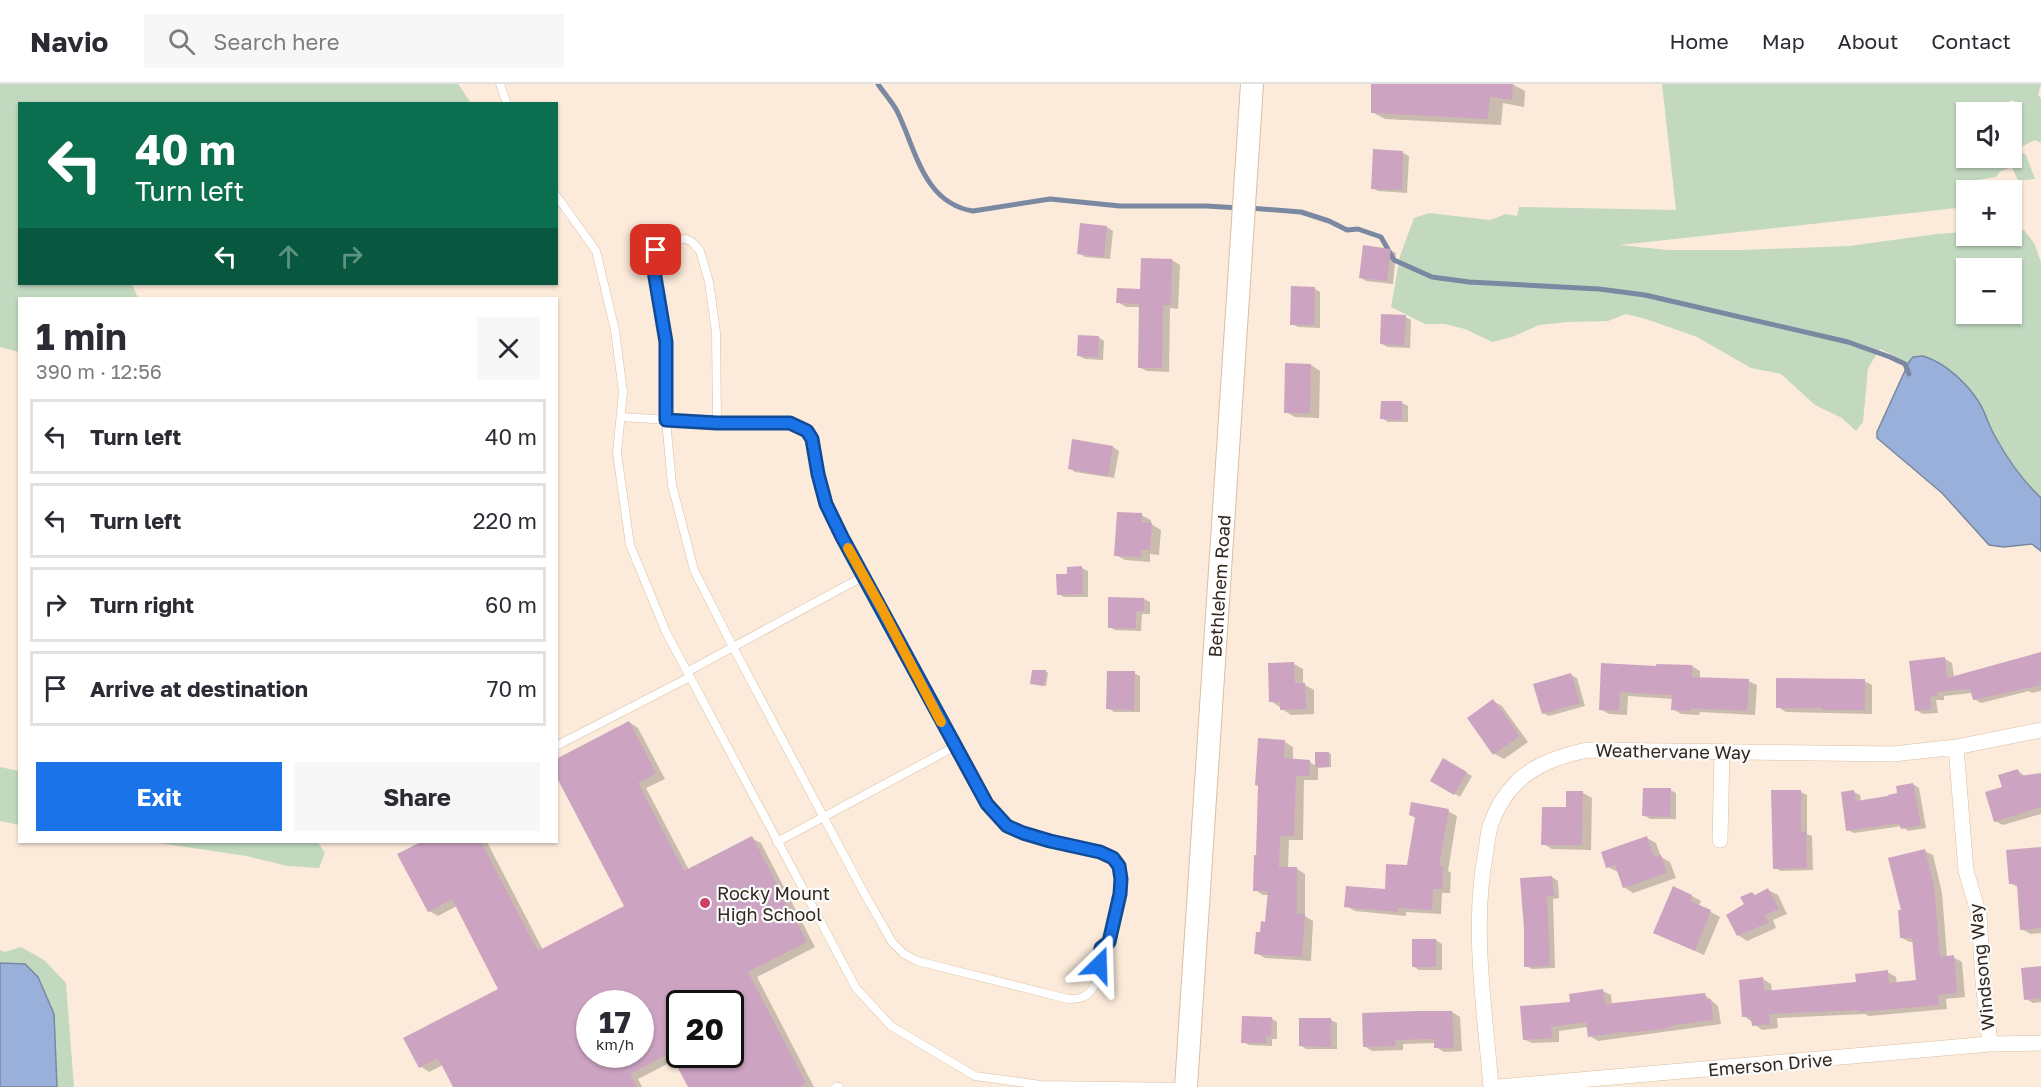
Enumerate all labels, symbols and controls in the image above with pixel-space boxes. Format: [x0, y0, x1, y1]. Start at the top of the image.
search box [144, 14, 564, 68]
text: Navio [30, 25, 108, 58]
icon: search [165, 25, 198, 58]
text: Search here [213, 28, 339, 55]
text: Home [1669, 28, 1729, 54]
text: Map [1762, 28, 1805, 54]
text: About [1838, 28, 1898, 54]
text: Contact [1931, 28, 2011, 54]
map controls [1956, 102, 2022, 324]
button: sound [1956, 102, 2022, 168]
text: 40 m [135, 124, 236, 174]
icon: left [36, 126, 114, 204]
text: Turn left [135, 175, 244, 207]
button: + [1956, 180, 2022, 246]
pin [630, 224, 681, 275]
icon: arrive [639, 233, 672, 266]
icon: left [209, 240, 242, 273]
icon: ahead [272, 240, 305, 273]
icon: right [335, 240, 368, 273]
button: − [1956, 258, 2022, 324]
text: 1 min [36, 315, 127, 358]
button: close [477, 317, 540, 380]
text: 390 m · 12:56 [36, 359, 162, 383]
icon: left [39, 420, 72, 453]
text: Turn left [90, 423, 181, 450]
text: 40 m [485, 423, 537, 450]
icon: left [39, 504, 72, 537]
text: Turn left [90, 507, 181, 534]
text: 220 m [473, 507, 537, 534]
street label: Bethlehem Road [1203, 514, 1235, 658]
icon: right [39, 588, 72, 621]
text: Turn right [90, 591, 194, 618]
text: 60 m [485, 591, 537, 618]
icon: arrive [39, 672, 72, 705]
text: Arrive at destination [90, 675, 308, 702]
text: 70 m [487, 675, 537, 702]
street label: Weathervane Way [1595, 739, 1751, 763]
button: Exit [36, 762, 282, 831]
button: Share [294, 762, 540, 831]
place label: Rocky Mount High School [717, 882, 830, 925]
marker: Rocky Mount High School [698, 896, 712, 910]
street label: Windsong Way [1963, 902, 1999, 1032]
position arrow [1067, 933, 1131, 997]
speed limit sign: 20 [666, 990, 744, 1068]
text: 17 [599, 1004, 631, 1040]
text: km/h [596, 1035, 634, 1053]
street label: Emerson Drive [1707, 1048, 1833, 1080]

